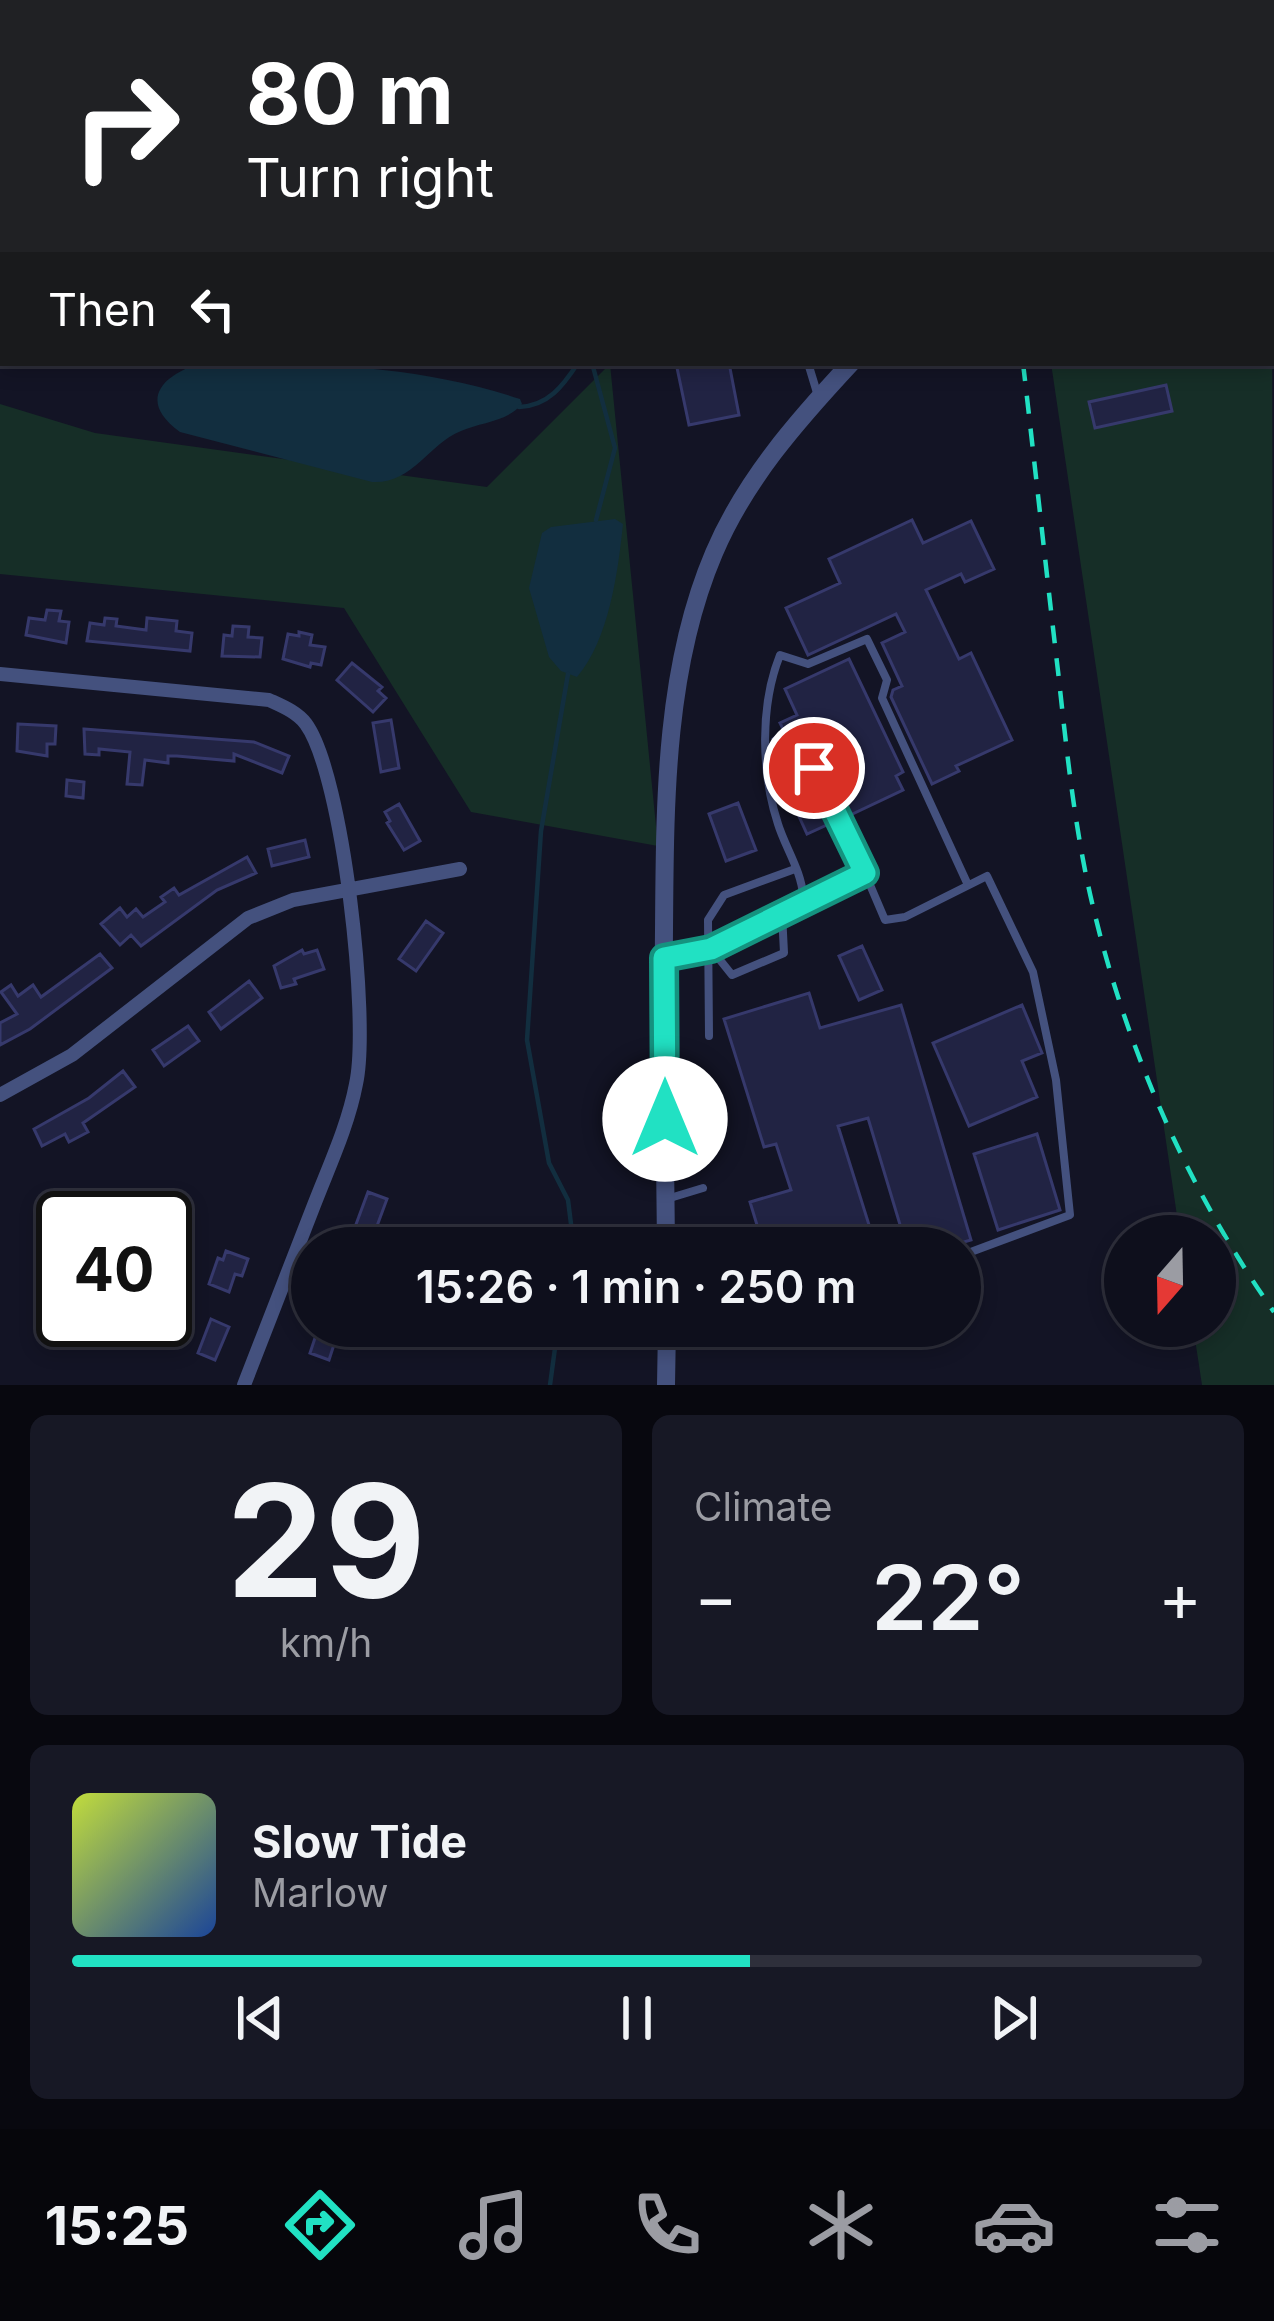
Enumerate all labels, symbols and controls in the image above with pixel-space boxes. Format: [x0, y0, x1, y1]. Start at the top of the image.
text: 80 m [246, 43, 454, 144]
icon: right [48, 48, 204, 204]
text: Turn right [246, 145, 494, 210]
icon: left [180, 276, 246, 342]
text: Then [48, 282, 156, 337]
pin [763, 717, 865, 819]
icon: arrive [781, 735, 847, 801]
position arrow [602, 1056, 728, 1182]
speed limit sign: 40 [36, 1191, 192, 1347]
north arrow [1104, 1215, 1236, 1347]
map controls [1104, 1215, 1236, 1347]
text: 15:26 · 1 min · 250 m [416, 1259, 856, 1314]
text: 29 [226, 1446, 426, 1635]
text: Climate [694, 1483, 833, 1530]
text: 22° [871, 1543, 1025, 1652]
text: − [694, 1557, 738, 1637]
text: + [1158, 1557, 1202, 1637]
text: km/h [280, 1619, 372, 1666]
text: Slow Tide [252, 1814, 467, 1869]
text: Marlow [252, 1869, 388, 1916]
icon: previous [227, 1985, 293, 2051]
icon: pause [604, 1985, 670, 2051]
icon: next [981, 1985, 1047, 2051]
icon: directions [278, 2183, 362, 2267]
icon: music [452, 2183, 536, 2267]
icon: phone [625, 2183, 709, 2267]
icon: climate [799, 2183, 883, 2267]
icon: car [972, 2183, 1056, 2267]
icon: filters [1145, 2183, 1229, 2267]
text: 15:25 [45, 2193, 189, 2258]

